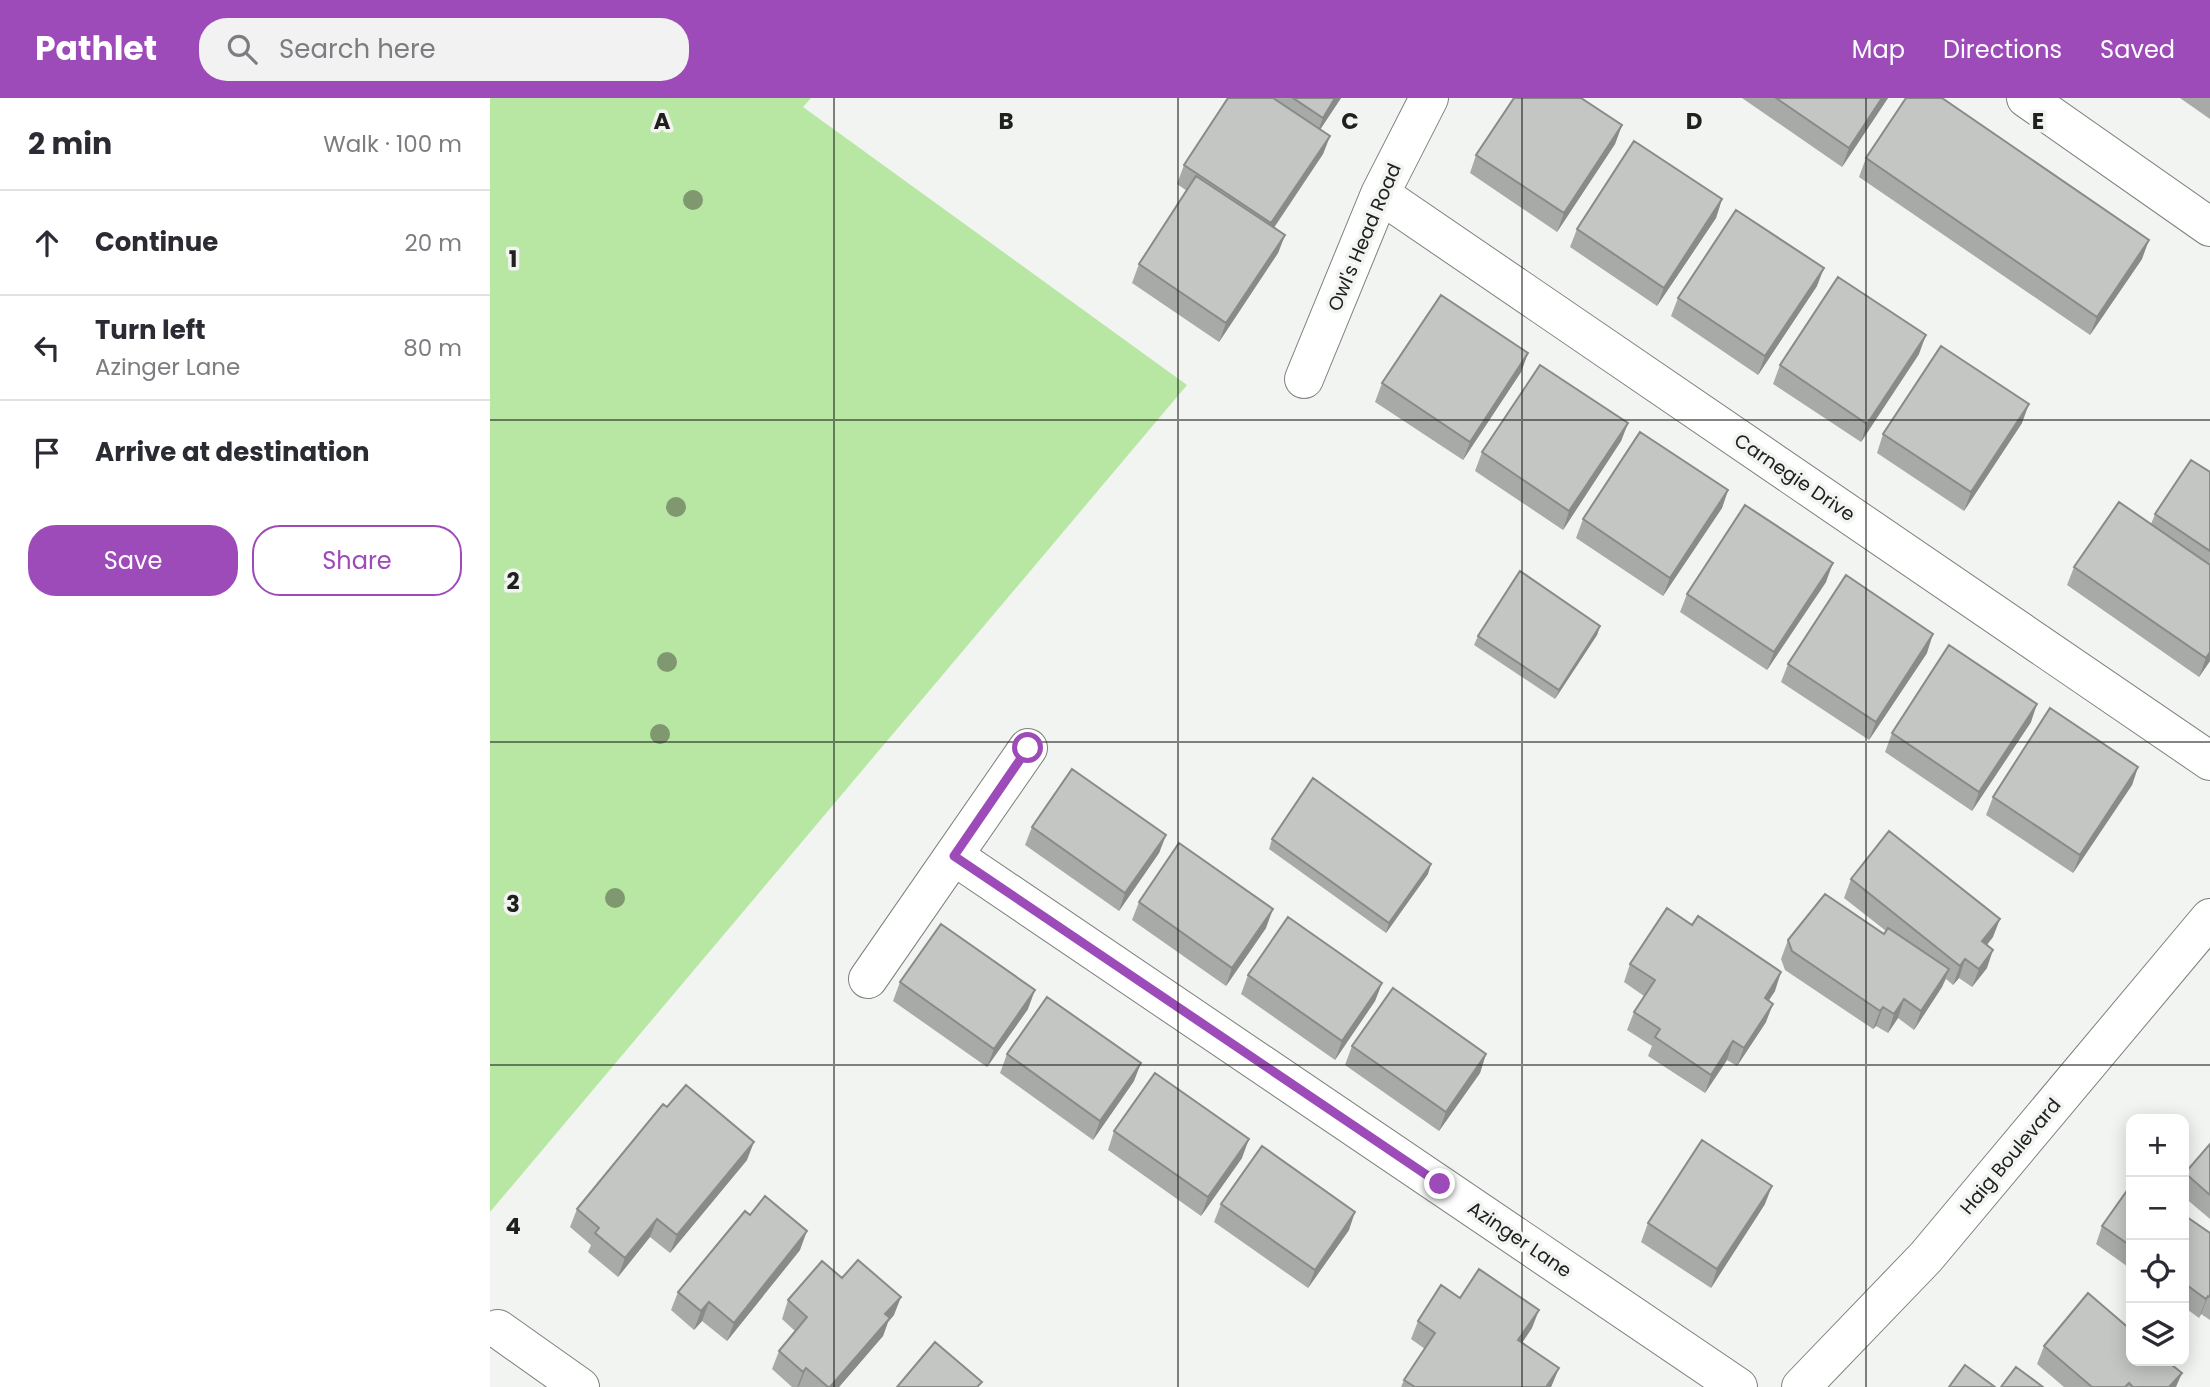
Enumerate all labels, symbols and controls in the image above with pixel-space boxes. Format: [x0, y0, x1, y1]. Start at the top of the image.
search box [199, 18, 689, 81]
text: Pathlet [35, 25, 157, 72]
icon: search [223, 30, 261, 68]
text: Search here [279, 31, 436, 67]
text: Map [1852, 33, 1905, 66]
text: Directions [1943, 33, 2062, 66]
text: Saved [2100, 33, 2175, 66]
text: A [654, 105, 671, 137]
text: B [998, 105, 1014, 137]
text: C [1341, 105, 1359, 137]
text: D [1686, 105, 1702, 137]
text: E [2032, 105, 2044, 137]
text: 2 min [28, 122, 112, 165]
text: Walk · 100 m [323, 128, 462, 160]
street label: Owl's Head Road [1321, 159, 1408, 315]
icon: ahead [28, 224, 66, 262]
text: Continue [95, 224, 218, 260]
text: 20 m [404, 227, 462, 259]
text: 1 [509, 243, 517, 275]
text: Turn left [95, 312, 206, 348]
icon: left [28, 329, 66, 367]
text: 80 m [403, 332, 462, 364]
text: Azinger Lane [95, 351, 240, 383]
street label: Carnegie Drive [1729, 427, 1861, 528]
icon: arrive [28, 434, 66, 472]
text: Arrive at destination [95, 434, 370, 470]
button: Save [28, 525, 238, 596]
button: Share [252, 525, 462, 596]
text: 2 [506, 565, 520, 597]
route start [1012, 732, 1043, 763]
text: 3 [506, 888, 520, 920]
street label: Haig Boulevard [1954, 1092, 2067, 1220]
map controls [2126, 1114, 2189, 1366]
button: + [2126, 1114, 2189, 1177]
route end [1424, 1168, 1455, 1199]
button: − [2126, 1177, 2189, 1240]
street label: Azinger Lane [1462, 1195, 1577, 1284]
text: 4 [505, 1210, 521, 1242]
button: locate [2126, 1240, 2189, 1303]
button: layers [2126, 1303, 2189, 1366]

